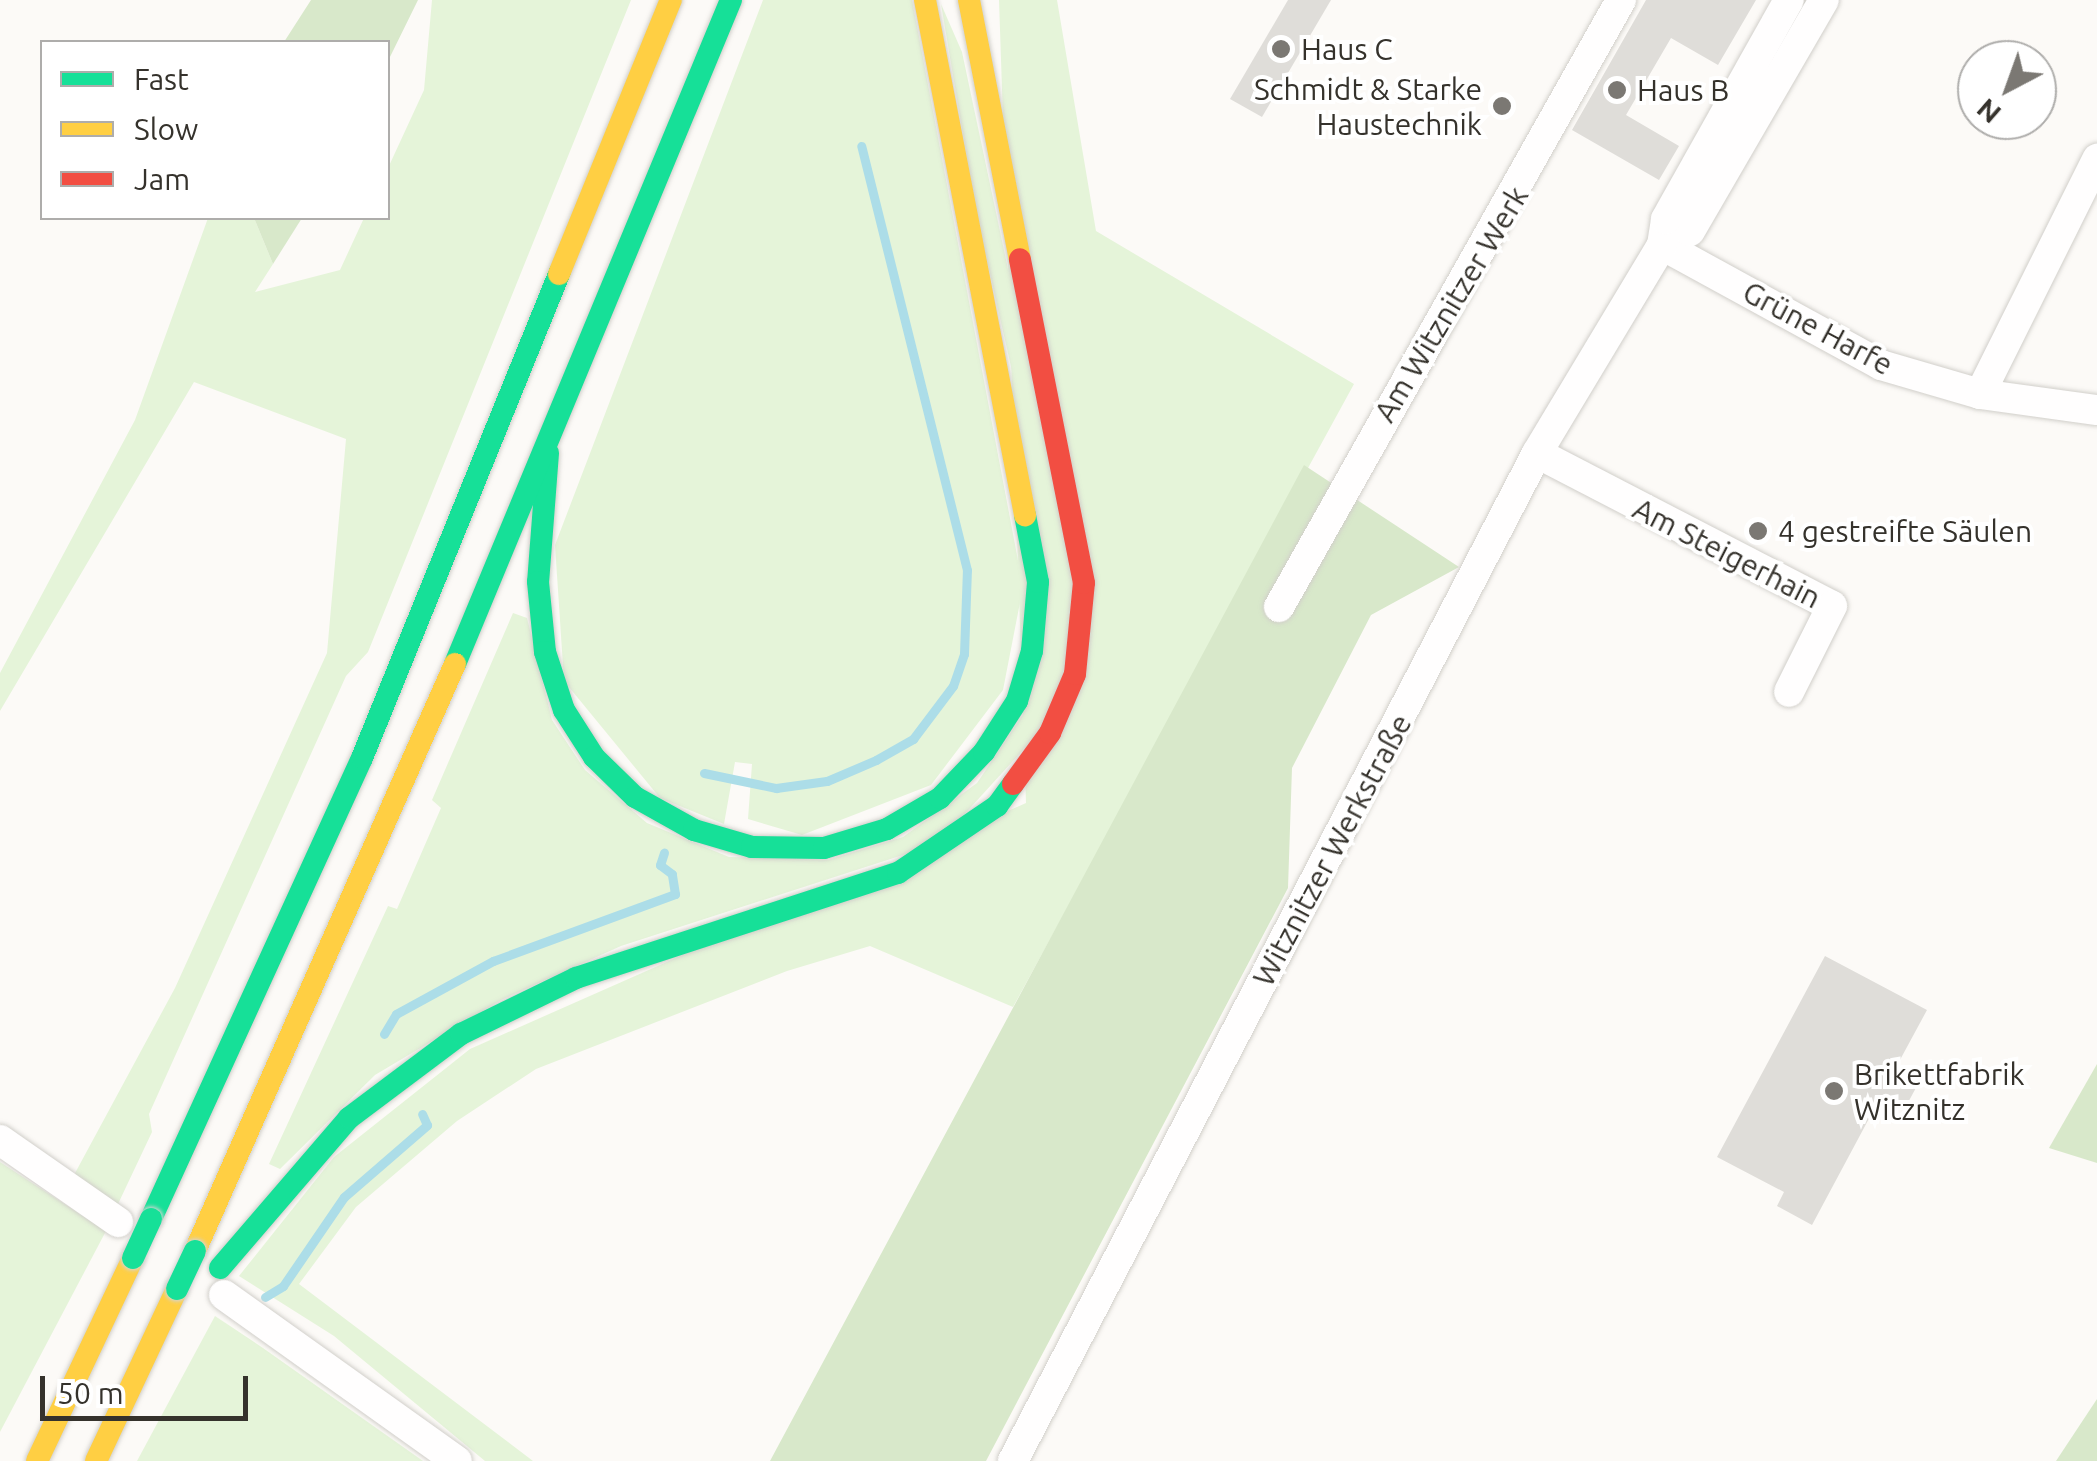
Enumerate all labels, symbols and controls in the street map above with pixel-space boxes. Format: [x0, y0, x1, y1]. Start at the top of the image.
place label: Haus C [1301, 31, 1393, 67]
marker: Haus C [1270, 38, 1292, 60]
legend [40, 40, 390, 220]
north arrow [1957, 40, 2057, 140]
text: Fast [134, 62, 189, 96]
place label: Schmidt & Starke Haustechnik [1254, 71, 1482, 142]
place label: Haus B [1637, 72, 1729, 108]
marker: Haus B [1606, 79, 1628, 101]
text: N [1970, 93, 2006, 130]
marker: Schmidt & Starke Haustechnik [1491, 95, 1513, 117]
text: Slow [134, 112, 198, 146]
text: Jam [134, 162, 190, 196]
street label: Am Witznitzer Werk [1366, 180, 1536, 428]
street label: Grüne Harfe [1737, 273, 1899, 383]
street label: Am Steigerhain [1627, 490, 1827, 616]
place label: 4 gestreifte Säulen [1778, 513, 2032, 549]
marker: 4 gestreifte Säulen [1747, 520, 1769, 542]
street label: Witznitzer Werkstraße [1245, 708, 1419, 992]
place label: Brikettfabrik Witznitz [1854, 1056, 2025, 1126]
marker: Brikettfabrik Witznitz [1823, 1080, 1845, 1102]
scale bar [45, 1356, 252, 1418]
text: 50 m [57, 1376, 124, 1410]

